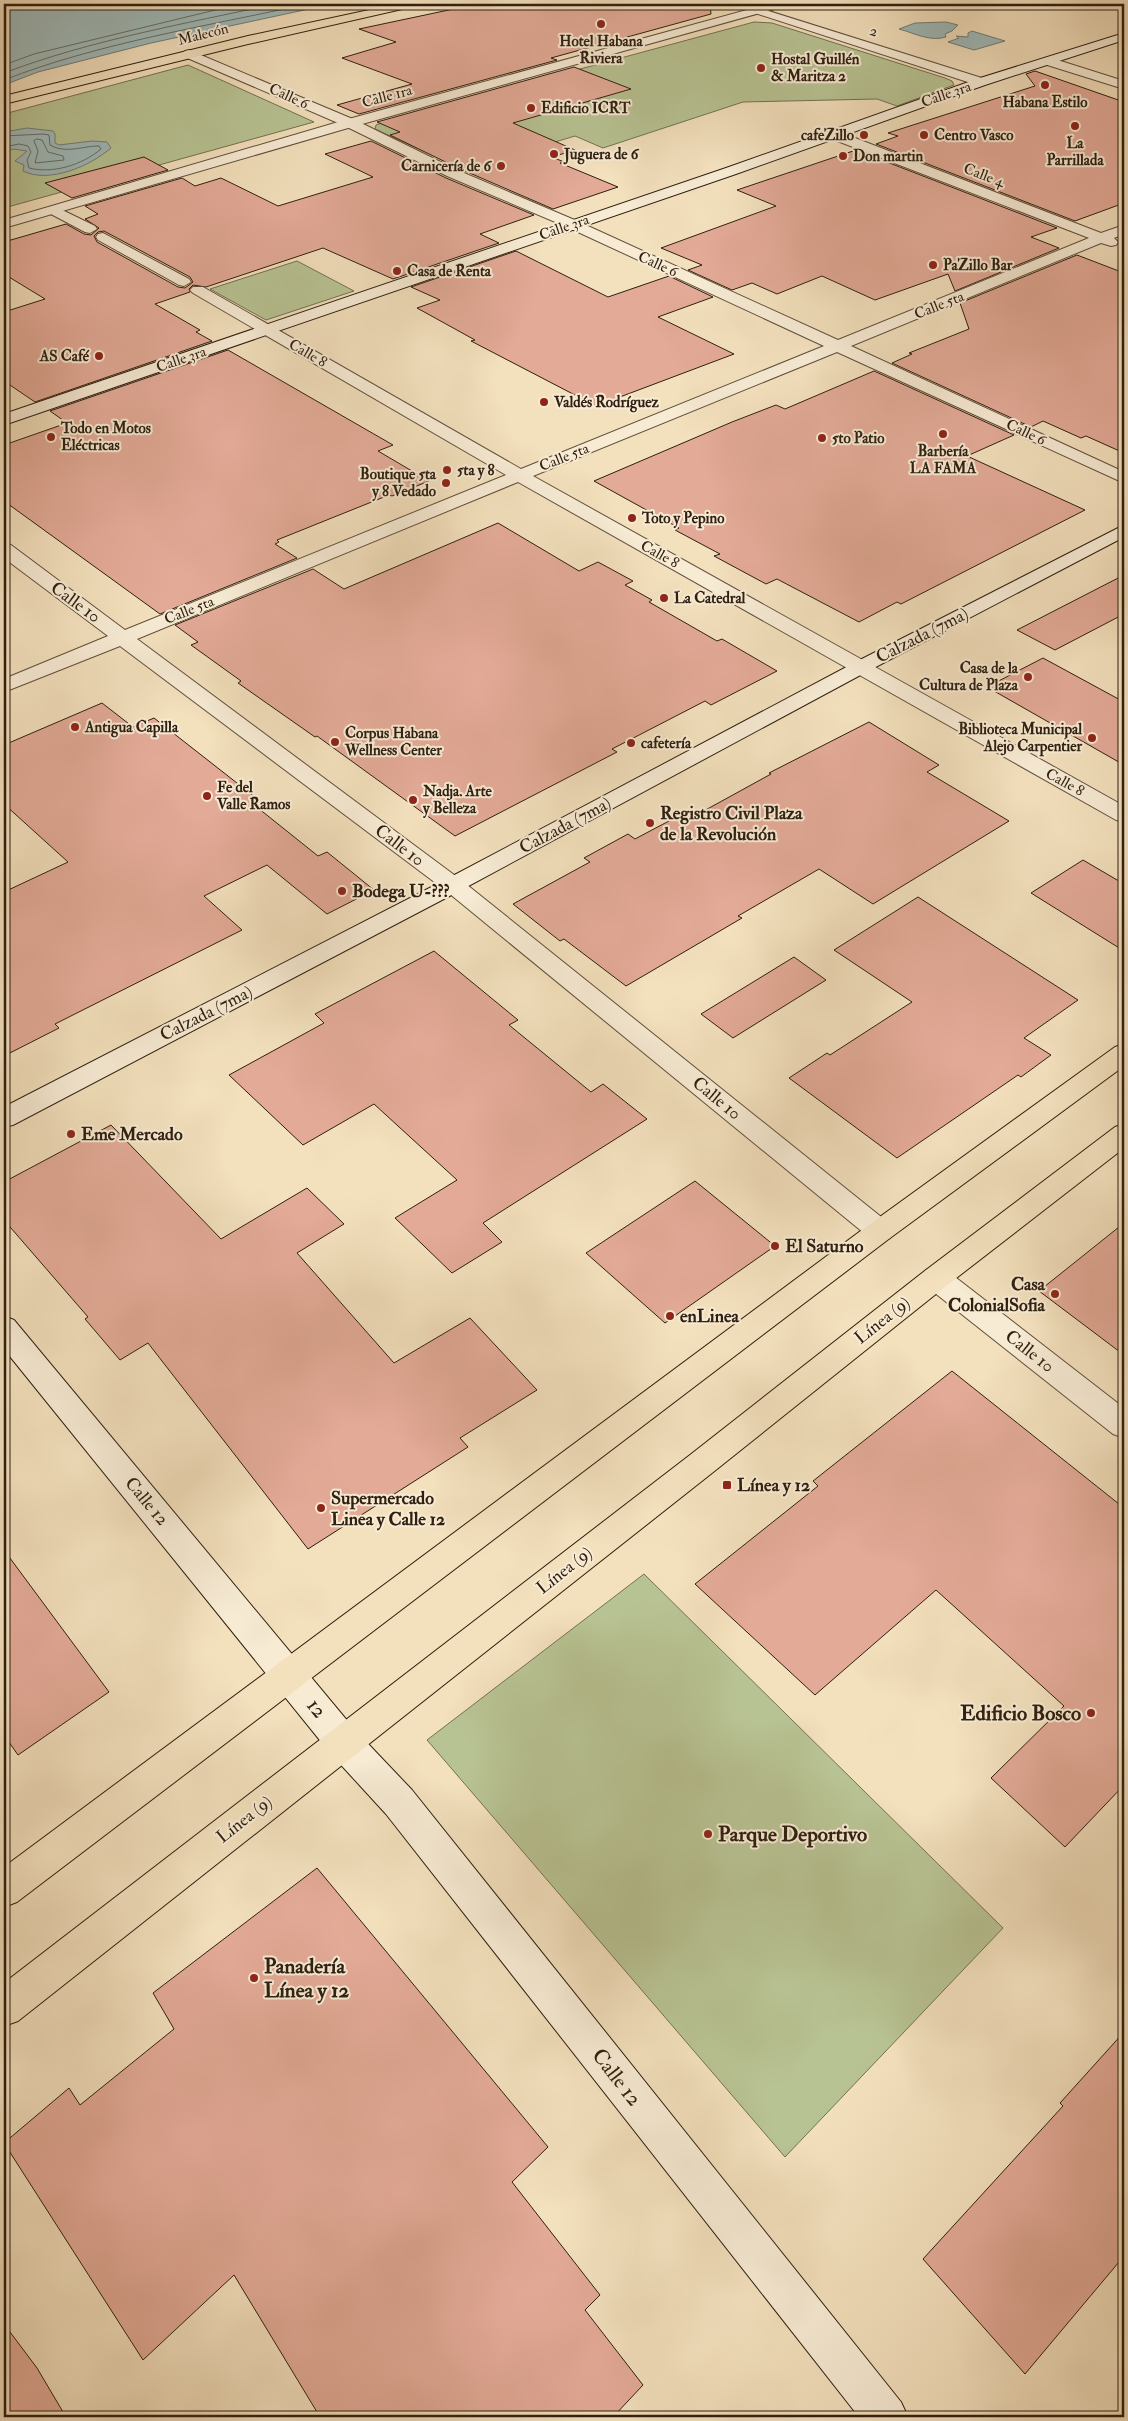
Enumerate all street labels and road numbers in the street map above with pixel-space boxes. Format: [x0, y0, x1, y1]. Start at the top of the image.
street label: Malecón [176, 19, 231, 50]
street label: 2 [867, 21, 881, 42]
street label: Calle 3ra [919, 77, 974, 112]
street label: Calle 6 [266, 79, 313, 114]
street label: Calle 1ra [360, 80, 415, 112]
street label: Calle 4 [961, 159, 1008, 192]
street label: Calle 3ra [537, 210, 592, 245]
street label: Calle 6 [635, 247, 682, 282]
street label: Calle 5ta [912, 287, 968, 324]
street label: Calle 8 [285, 335, 330, 372]
street label: Calle 3ra [154, 342, 209, 377]
street label: Calle 6 [1003, 415, 1050, 450]
street label: Calle 5ta [537, 439, 593, 476]
street label: Calle 8 [637, 536, 682, 573]
street label: Calle 10 [46, 576, 105, 628]
street label: Calle 5ta [162, 592, 218, 629]
street label: Calzada (7ma) [872, 602, 972, 669]
street label: Calle 8 [1042, 764, 1087, 801]
street label: Calzada (7ma) [515, 792, 615, 859]
street label: Calle 10 [370, 819, 429, 872]
street label: Calzada (7ma) [156, 980, 256, 1047]
street label: Calle 10 [687, 1072, 746, 1125]
street label: Línea (9) [850, 1291, 915, 1349]
street label: Calle 10 [1000, 1325, 1059, 1378]
street label: Calle 12 [120, 1472, 174, 1530]
street label: Línea (9) [532, 1541, 597, 1599]
street label: 12 [300, 1693, 333, 1724]
street label: Línea (9) [212, 1790, 277, 1848]
street label: Calle 12 [586, 2043, 648, 2112]

